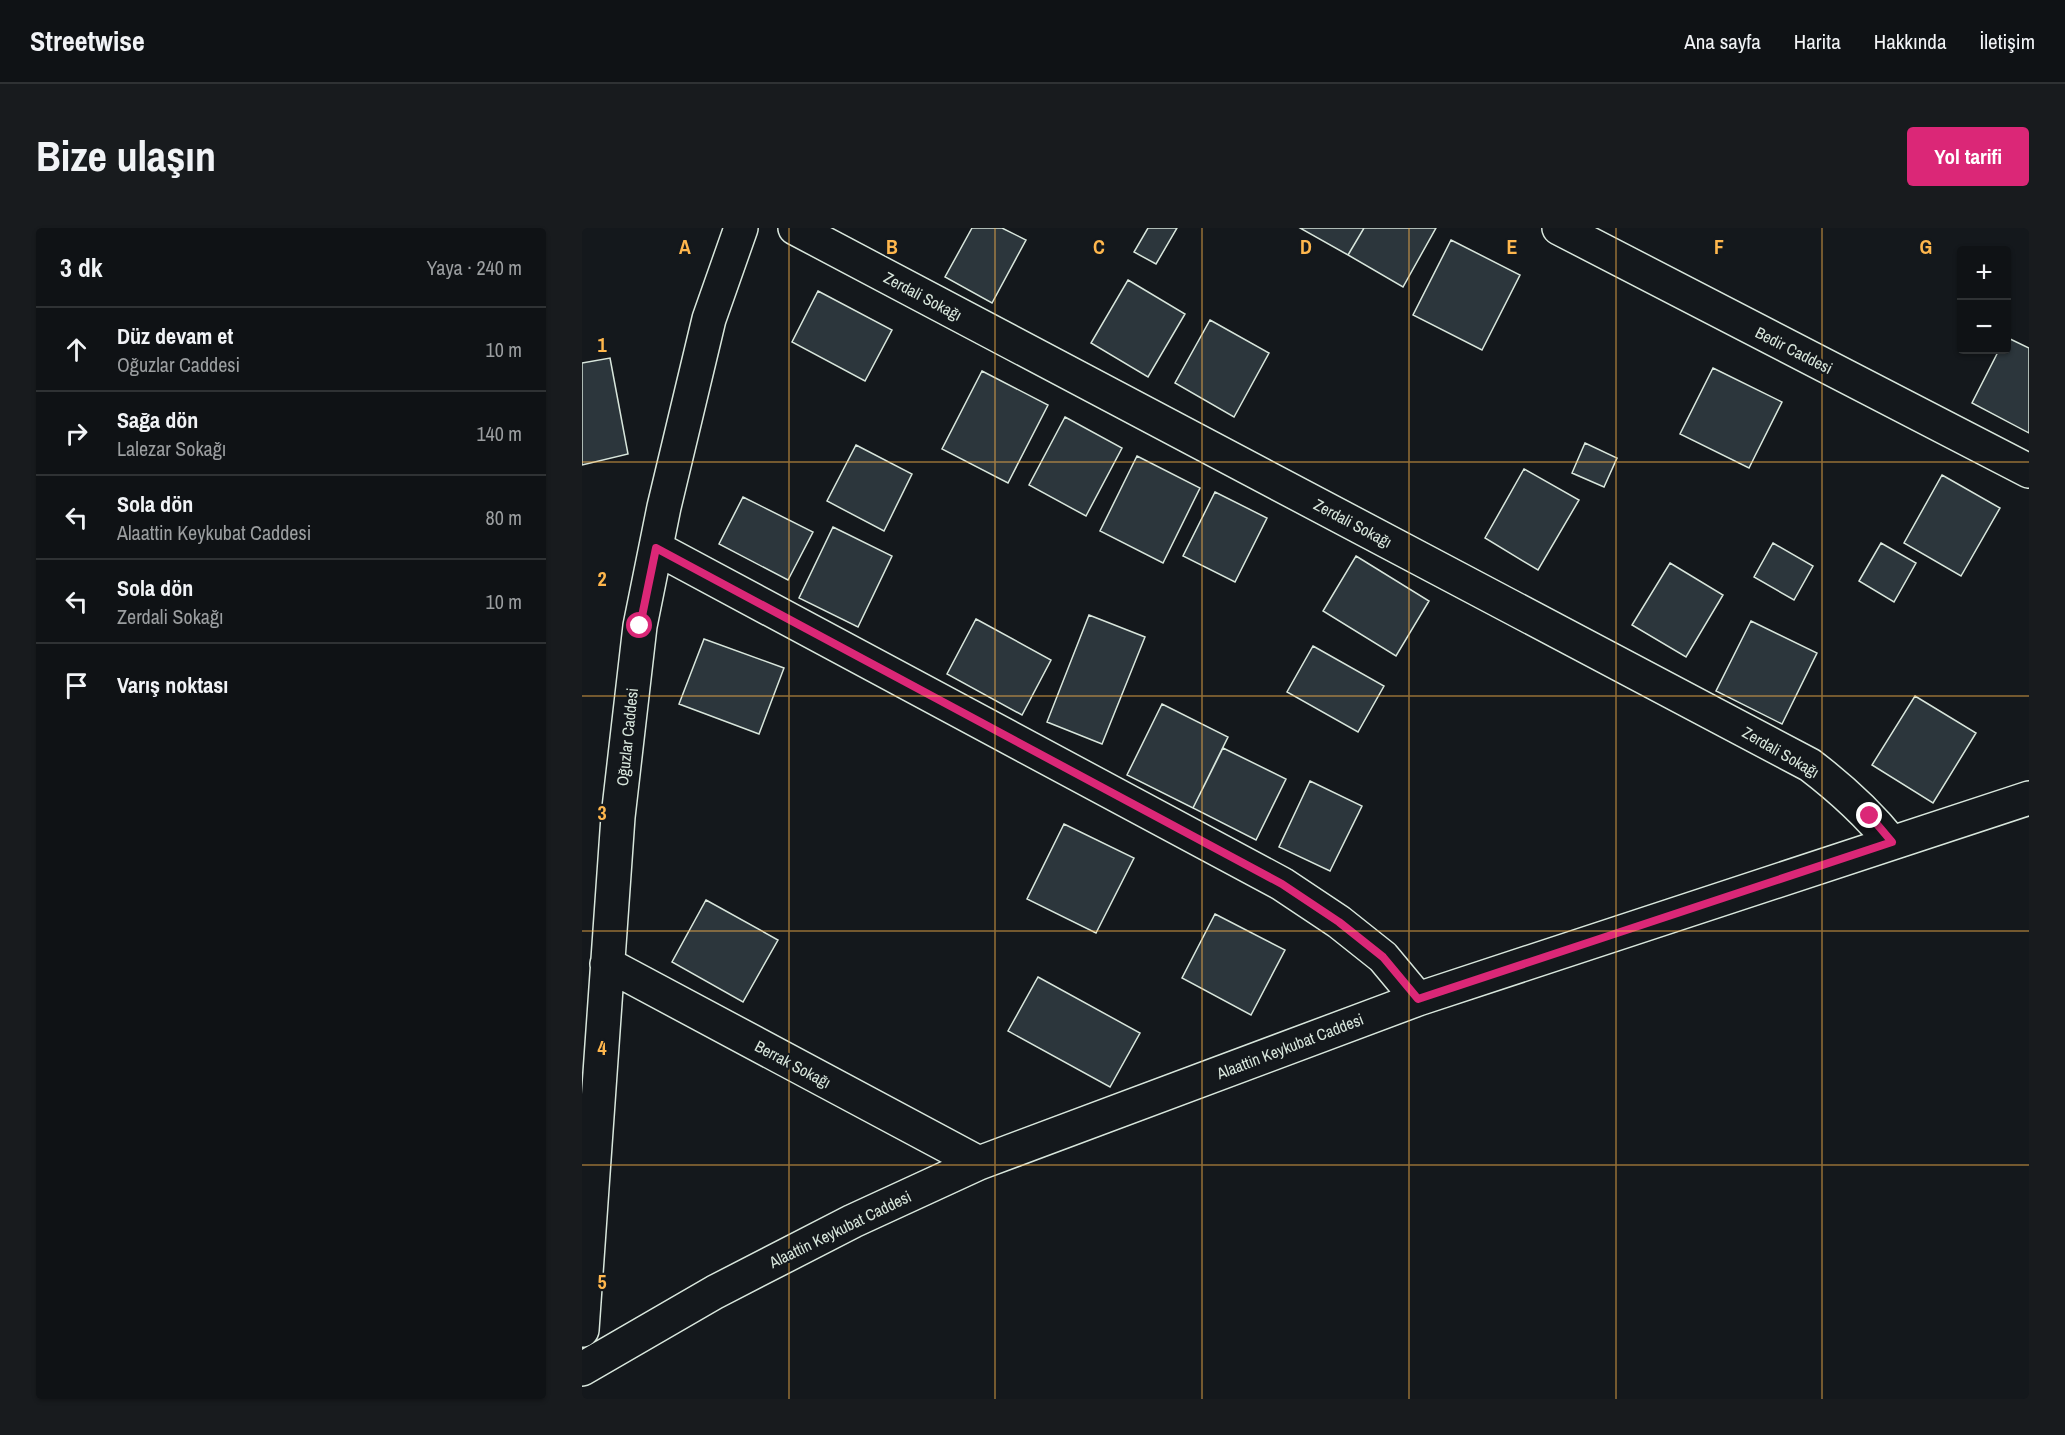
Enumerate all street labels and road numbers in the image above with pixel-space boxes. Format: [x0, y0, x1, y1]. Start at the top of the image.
street label: Zerdali Sokağı [880, 266, 966, 326]
street label: Bedir Caddesi [1752, 321, 1836, 379]
street label: Zerdali Sokağı [1310, 493, 1396, 553]
street label: Oğuzlar Caddesi [611, 687, 643, 787]
street label: Zerdali Sokağı [1739, 721, 1823, 783]
street label: Alaattin Keykubat Caddesi [1213, 1008, 1366, 1084]
street label: Berrak Sokağı [751, 1035, 835, 1093]
street label: Alaattin Keykubat Caddesi [764, 1185, 915, 1273]

